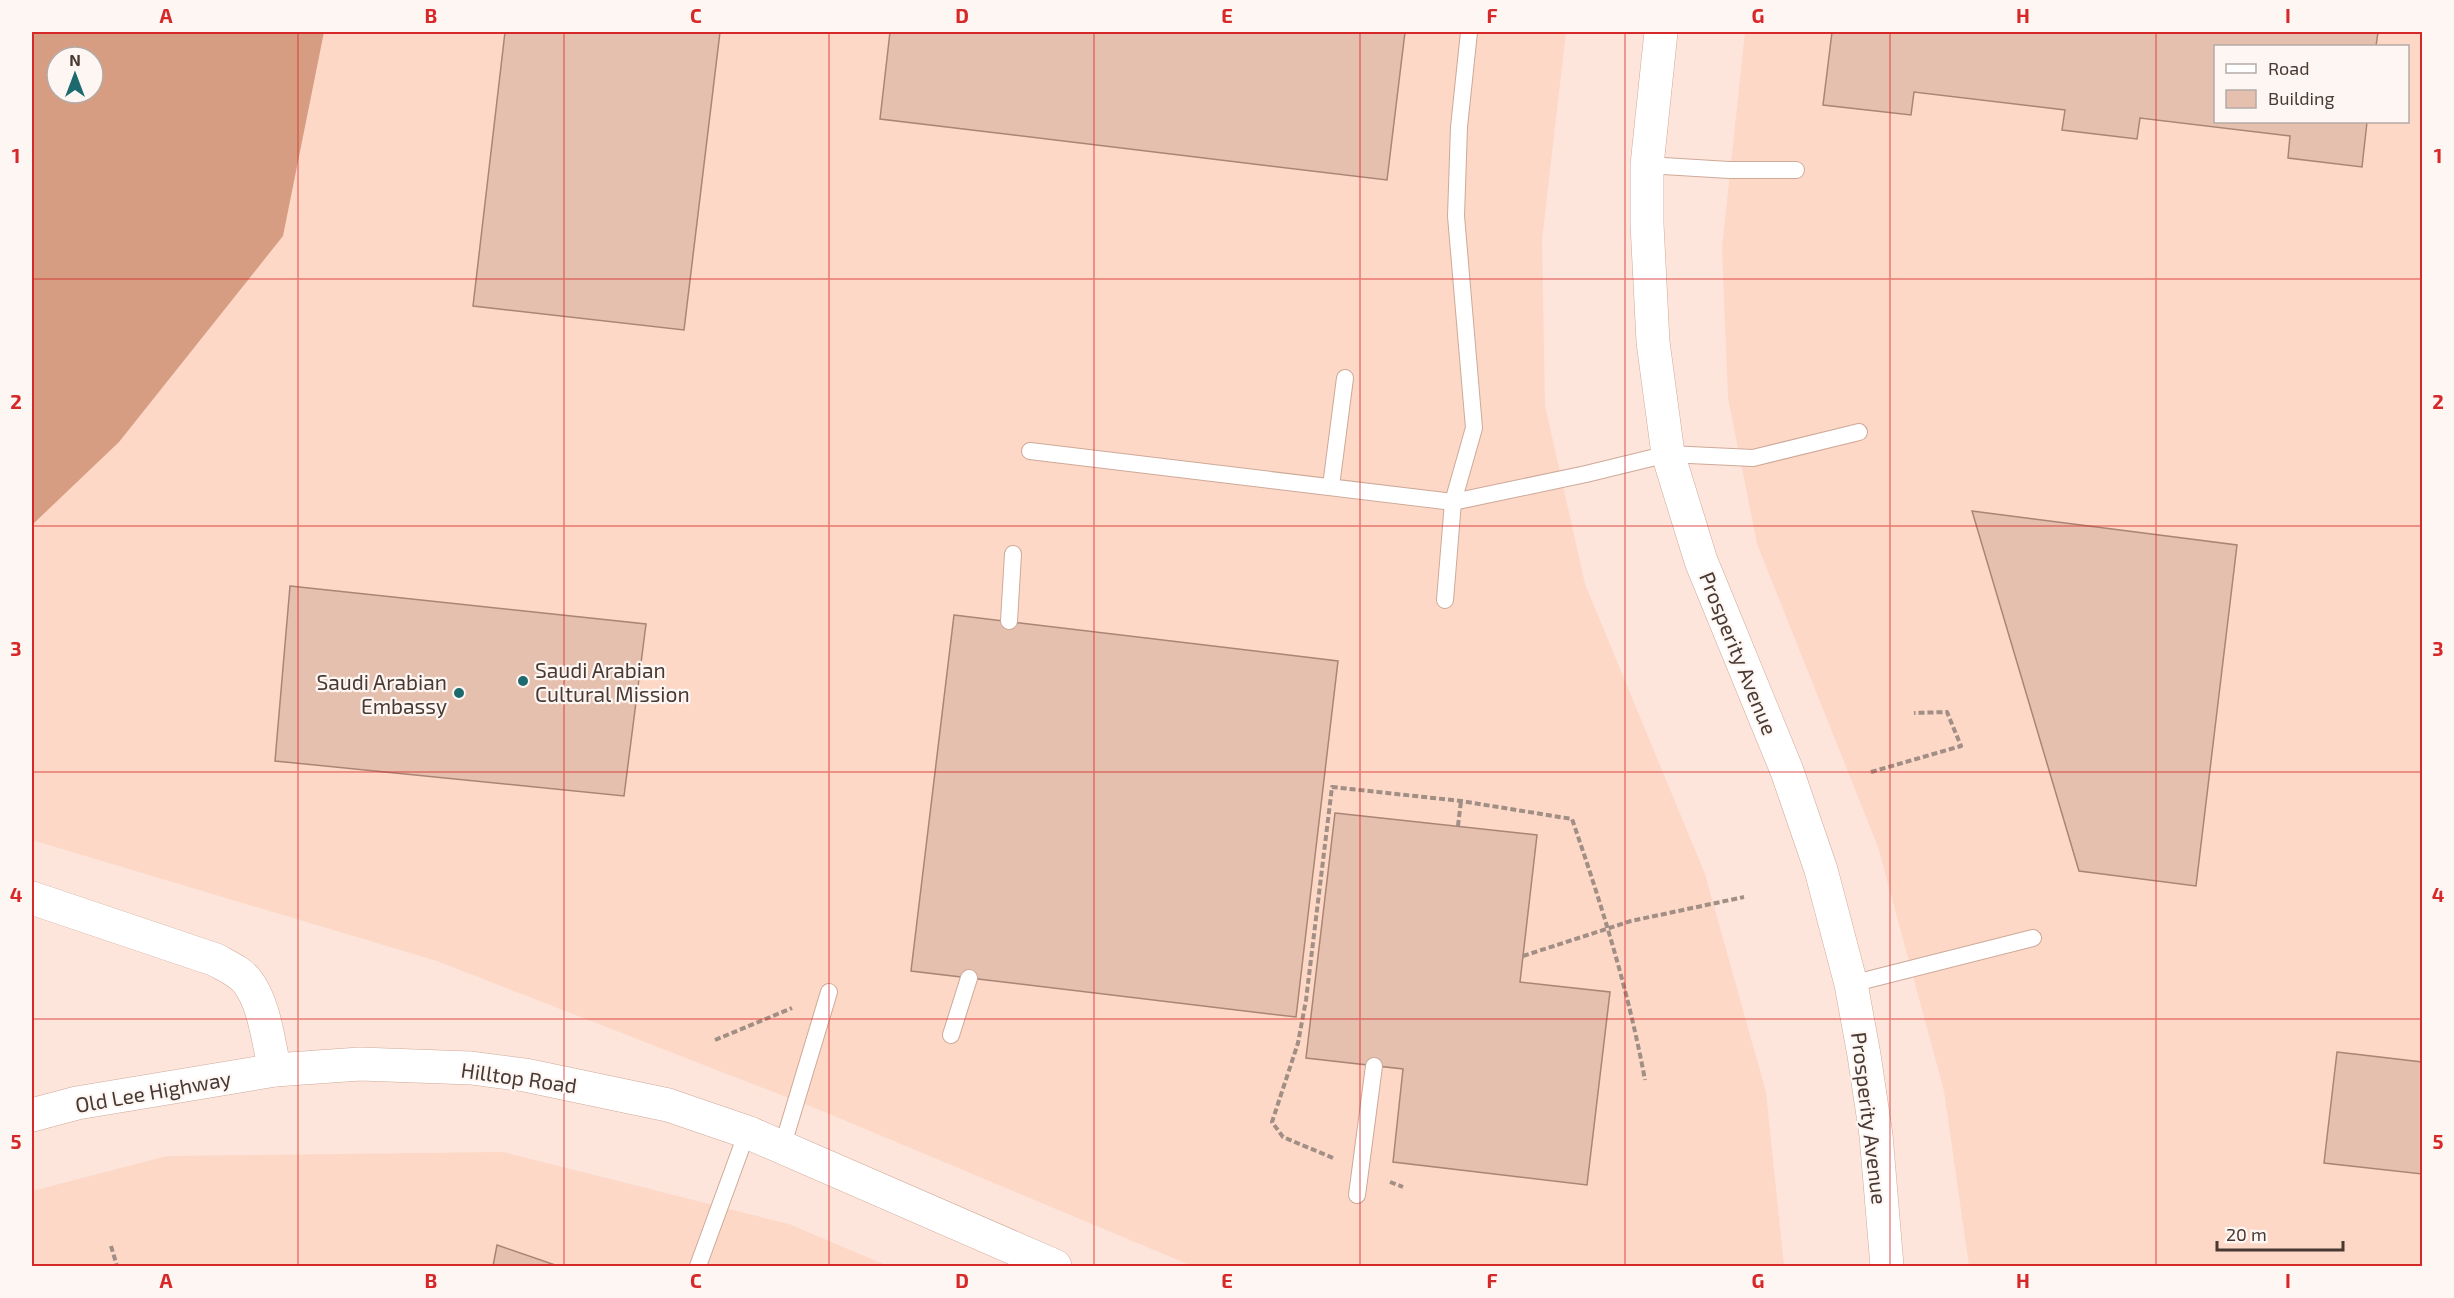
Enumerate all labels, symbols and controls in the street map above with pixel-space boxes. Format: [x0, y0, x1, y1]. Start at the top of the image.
text: A [159, 3, 173, 27]
text: B [425, 3, 437, 27]
text: C [690, 3, 702, 27]
text: D [955, 3, 969, 27]
text: E [1221, 3, 1233, 27]
text: F [1486, 3, 1498, 27]
text: G [1752, 3, 1764, 27]
text: H [2016, 3, 2030, 27]
text: I [2285, 3, 2291, 27]
north arrow [45, 45, 105, 105]
legend [2214, 45, 2409, 123]
text: N [69, 50, 81, 69]
text: Road [2268, 57, 2309, 79]
text: Building [2268, 87, 2335, 109]
text: 1 [12, 143, 20, 167]
text: 1 [2434, 143, 2442, 167]
text: 2 [10, 389, 22, 413]
text: 2 [2432, 389, 2444, 413]
street label: Prosperity Avenue [1695, 568, 1783, 738]
text: 3 [10, 636, 22, 660]
text: 3 [2432, 636, 2444, 660]
place label: Saudi Arabian Cultural Mission [535, 657, 690, 706]
place label: Saudi Arabian Embassy [316, 669, 447, 718]
marker: Saudi Arabian Cultural Mission [516, 674, 530, 688]
marker: Saudi Arabian Embassy [452, 686, 466, 700]
text: 4 [10, 882, 23, 906]
text: 4 [2432, 882, 2445, 906]
street label: Prosperity Avenue [1847, 1030, 1893, 1206]
street label: Hilltop Road [459, 1056, 579, 1098]
street label: Old Lee Highway [73, 1065, 233, 1117]
text: 5 [10, 1129, 22, 1153]
text: 5 [2432, 1129, 2444, 1153]
scale bar [2217, 1214, 2343, 1252]
text: 20 m [2226, 1223, 2267, 1245]
text: A [159, 1268, 173, 1292]
text: B [425, 1268, 437, 1292]
text: C [690, 1268, 702, 1292]
text: D [955, 1268, 969, 1292]
text: E [1221, 1268, 1233, 1292]
text: F [1486, 1268, 1498, 1292]
text: G [1752, 1268, 1764, 1292]
text: H [2016, 1268, 2030, 1292]
text: I [2285, 1268, 2291, 1292]

